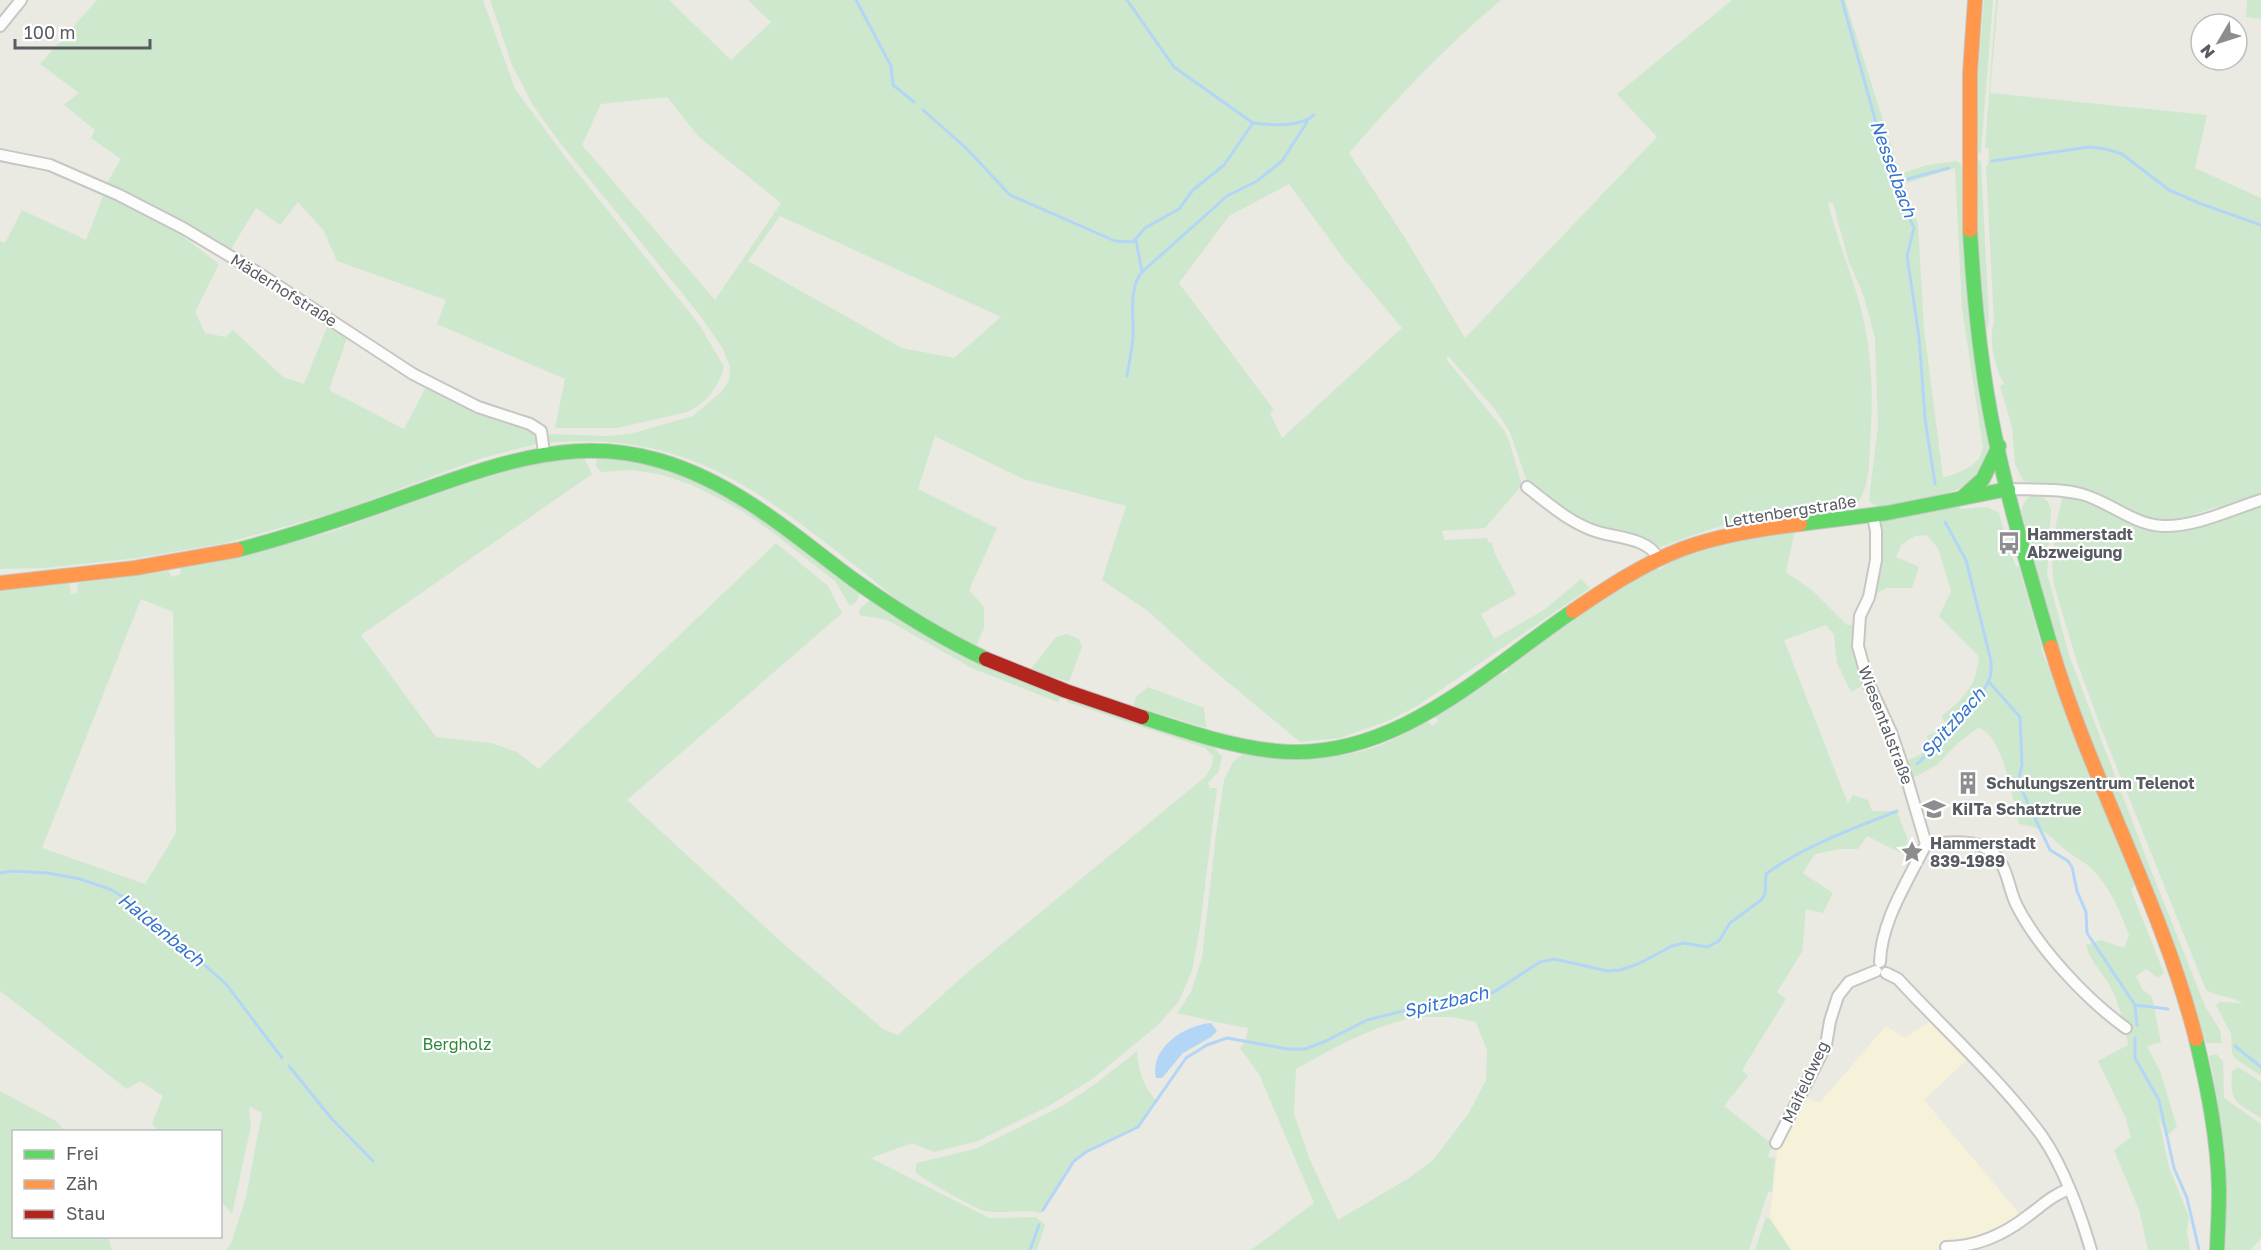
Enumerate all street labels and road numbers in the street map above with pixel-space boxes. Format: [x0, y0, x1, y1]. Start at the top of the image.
street label: Mäderhofstraße [227, 249, 341, 331]
street label: Lettenbergstraße [1722, 491, 1858, 531]
street label: Wiesentalstraße [1854, 663, 1918, 787]
street label: Maifeldweg [1777, 1038, 1833, 1126]

